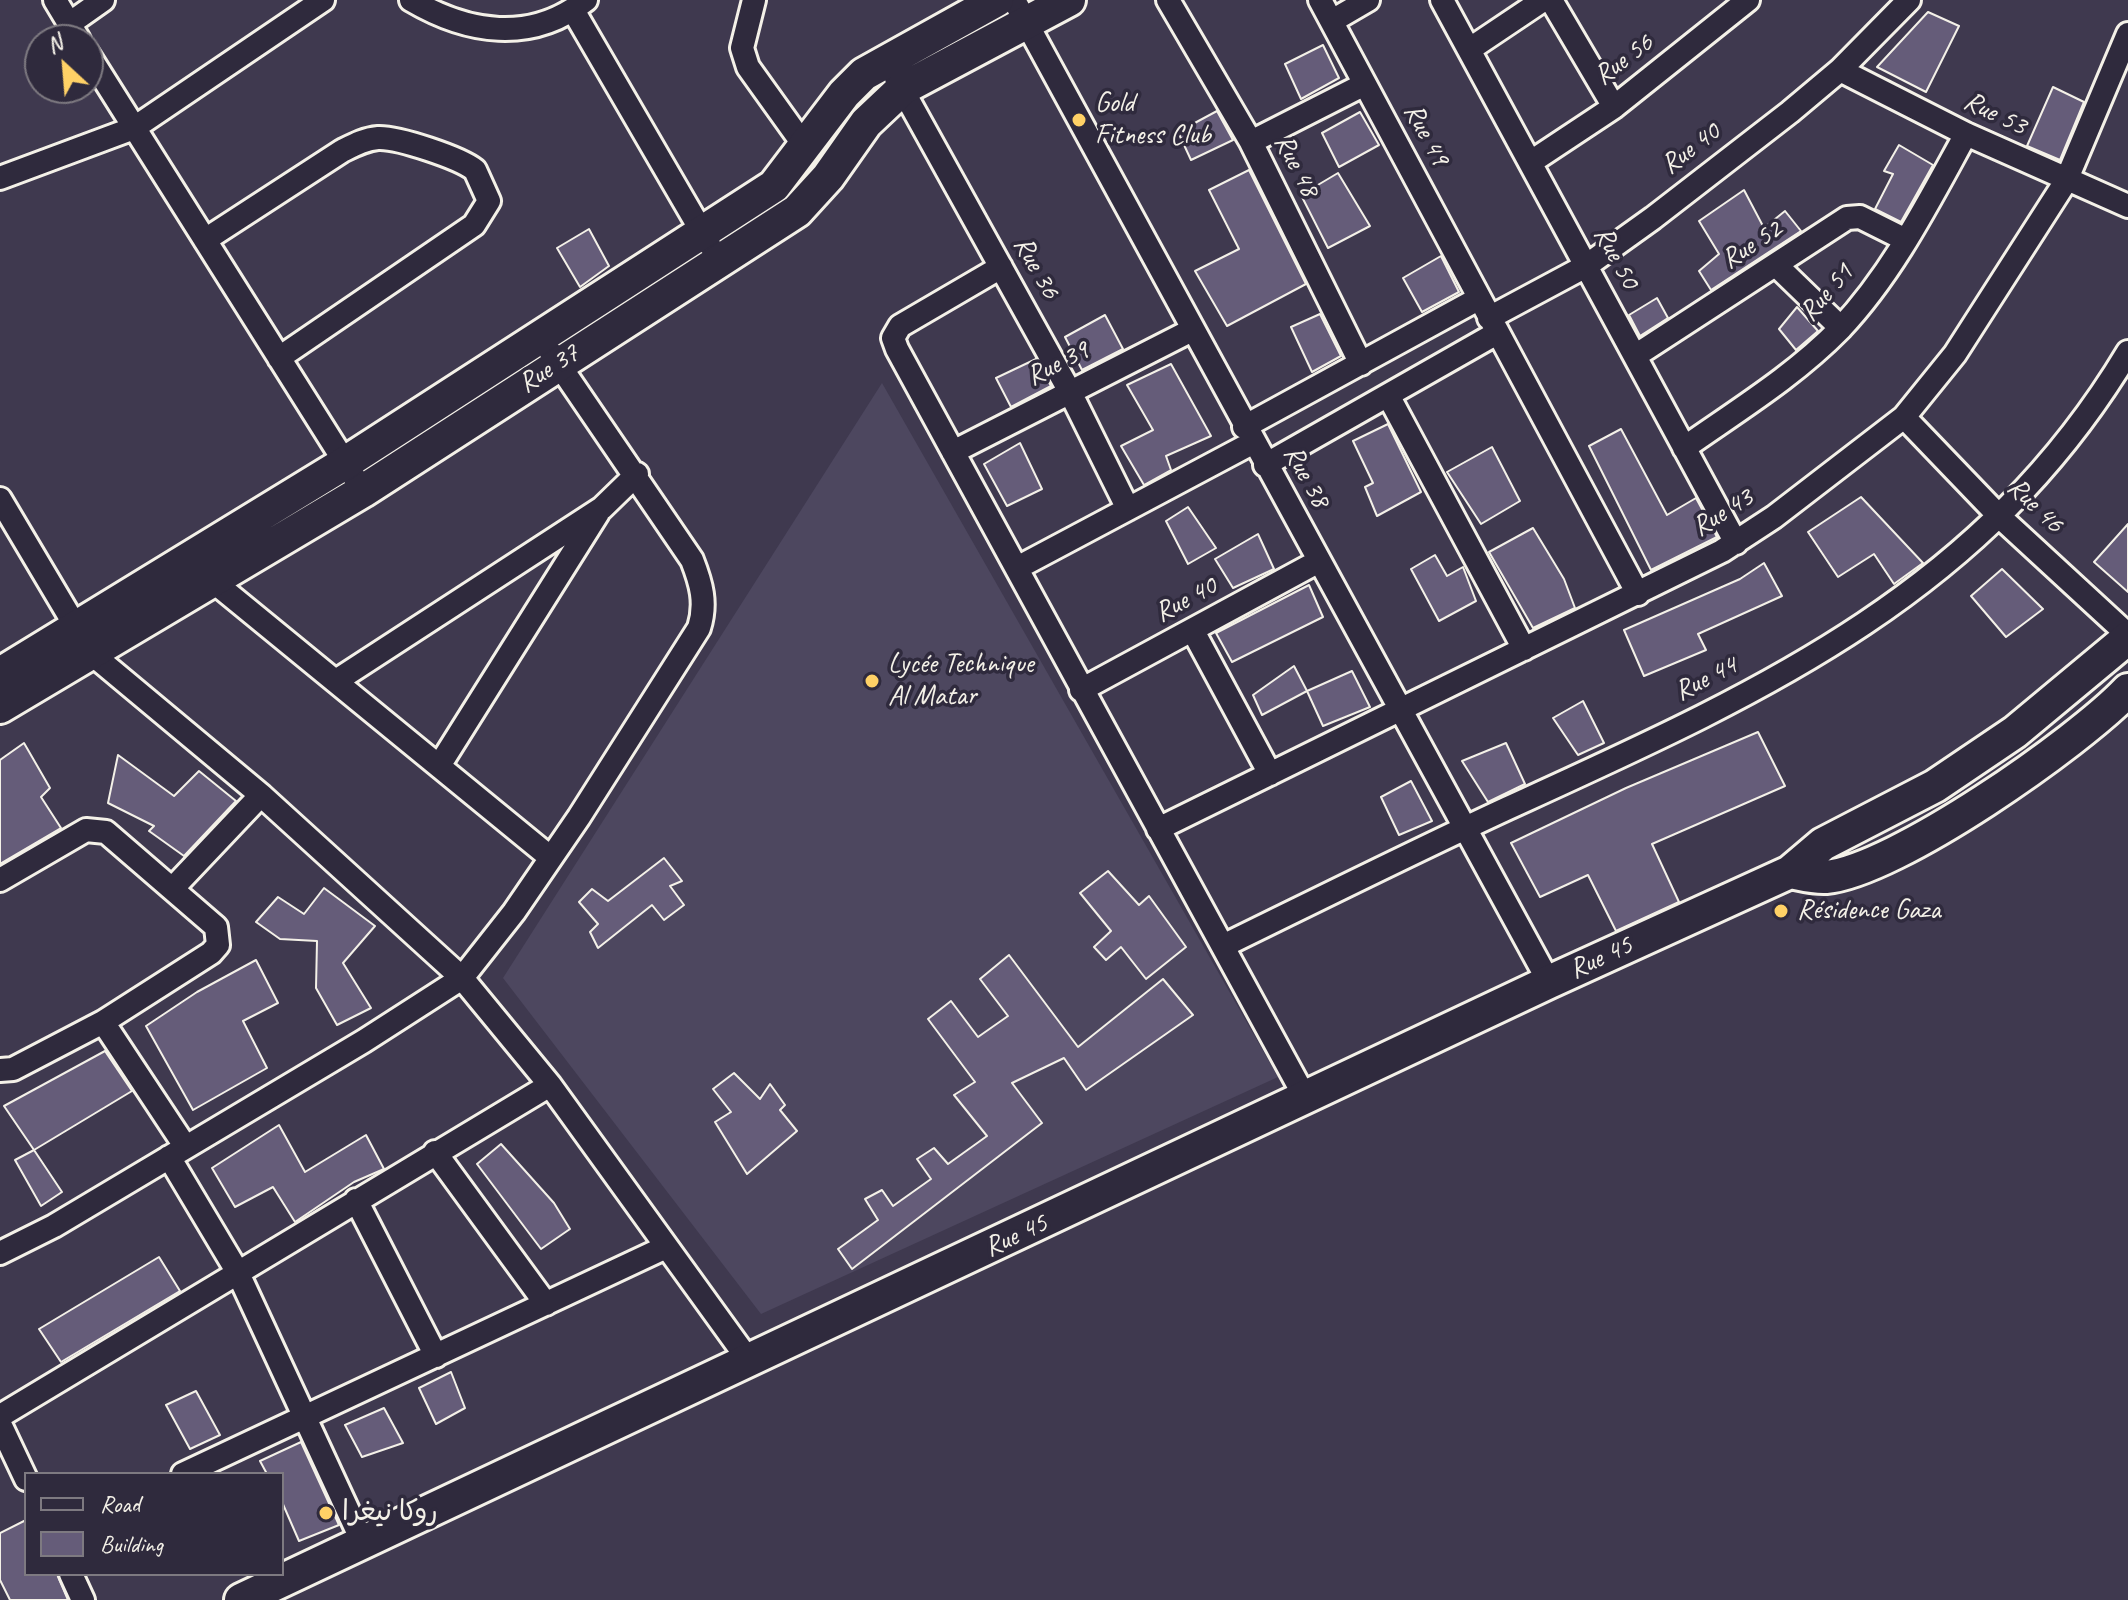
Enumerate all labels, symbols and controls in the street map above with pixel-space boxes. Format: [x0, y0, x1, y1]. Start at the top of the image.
north arrow [24, 24, 104, 104]
street label: Rue 56 [1588, 27, 1660, 93]
text: N [42, 29, 67, 60]
street label: Rue 53 [1958, 85, 2032, 143]
place label: Gold Fitness Club [1095, 87, 1211, 153]
street label: Rue 49 [1396, 98, 1456, 172]
marker: Gold Fitness Club [1070, 111, 1088, 129]
street label: Rue 40 [1655, 116, 1727, 182]
street label: Rue 48 [1266, 129, 1326, 203]
street label: Rue 52 [1715, 213, 1789, 277]
street label: Rue 50 [1586, 221, 1646, 295]
street label: Rue 36 [1005, 231, 1067, 305]
street label: Rue 51 [1793, 257, 1861, 329]
street label: Rue 39 [1021, 334, 1095, 394]
street label: Rue 37 [512, 337, 586, 401]
street label: Rue 38 [1275, 440, 1337, 514]
street label: Rue 46 [2000, 471, 2070, 541]
street label: Rue 43 [1686, 481, 1760, 545]
street label: Rue 40 [1149, 570, 1223, 630]
place label: Lycée Technique Al Matar [888, 648, 1034, 714]
street label: Rue 44 [1669, 649, 1743, 709]
marker: Lycée Technique Al Matar [863, 672, 881, 690]
place label: Résidence Gaza [1797, 894, 1940, 928]
marker: Résidence Gaza [1772, 902, 1790, 920]
street label: Rue 45 [1564, 929, 1638, 987]
street label: Rue 45 [979, 1207, 1053, 1265]
legend [24, 1472, 284, 1576]
text: Road [100, 1489, 140, 1519]
place label: روكا نيغرا [342, 1496, 438, 1530]
marker: روكا نيغرا [317, 1504, 335, 1522]
text: Building [100, 1529, 163, 1559]

